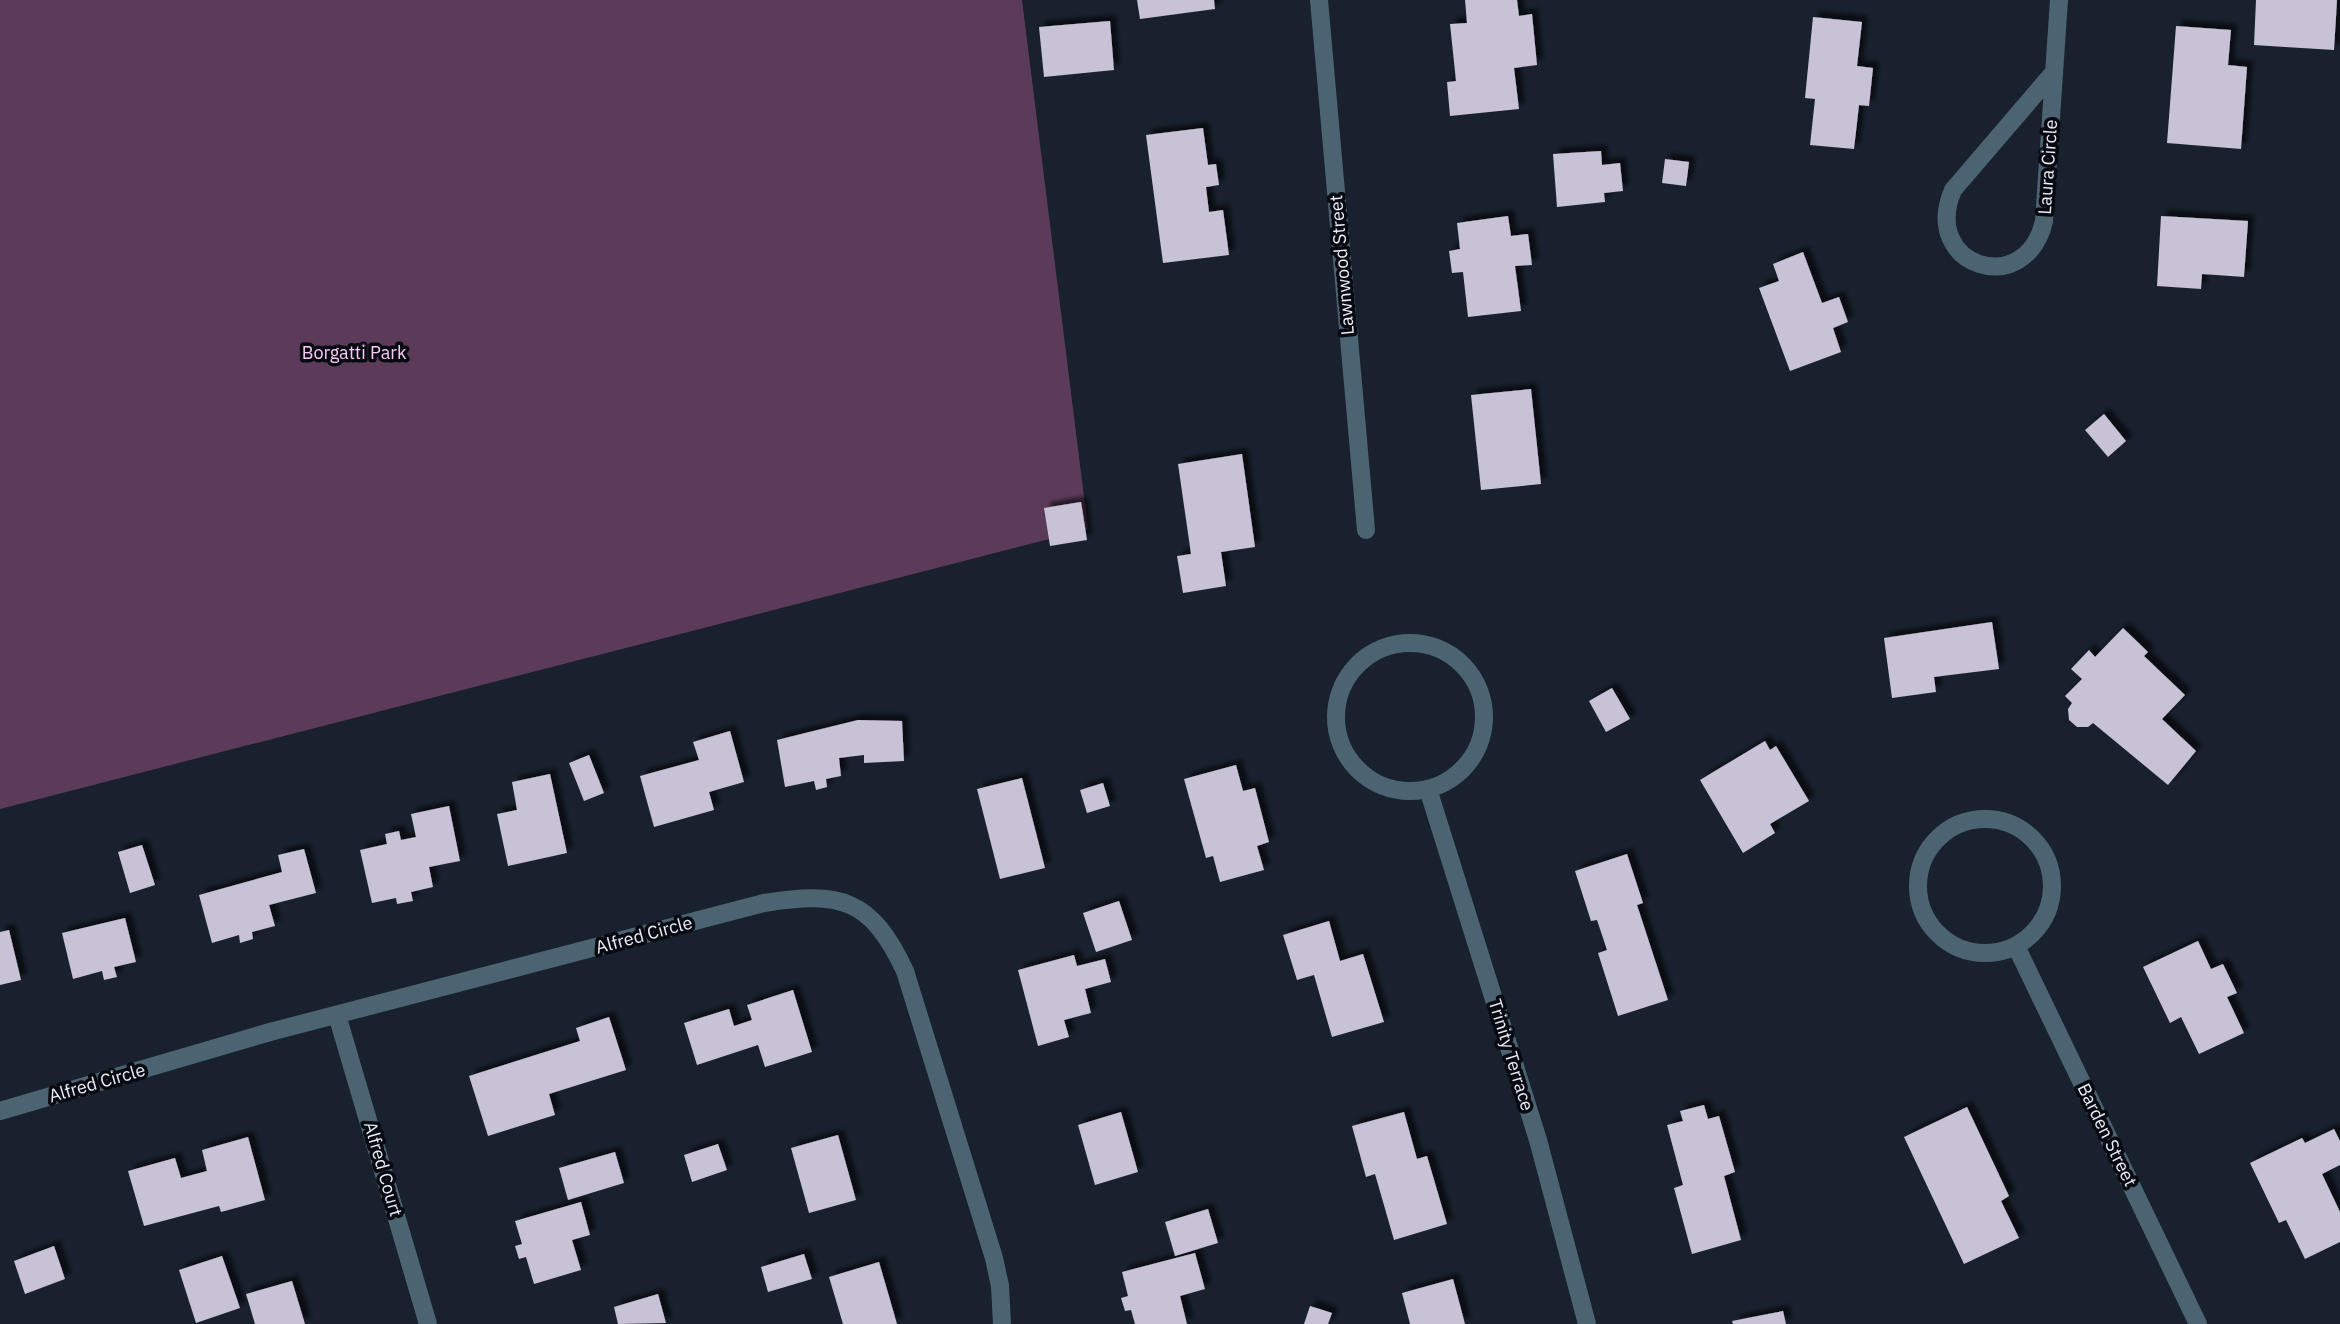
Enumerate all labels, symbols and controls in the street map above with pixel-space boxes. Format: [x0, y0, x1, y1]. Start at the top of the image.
street label: Laura Circle [2033, 119, 2062, 215]
street label: Lawnwood Street [1324, 194, 1359, 336]
park label: Borgatti Park [302, 341, 407, 364]
street label: Alfred Circle [593, 911, 695, 958]
street label: Trinity Terrace [1484, 996, 1539, 1114]
street label: Alfred Circle [46, 1058, 148, 1107]
street label: Barden Street [2073, 1079, 2142, 1190]
street label: Alfred Court [359, 1119, 408, 1219]

